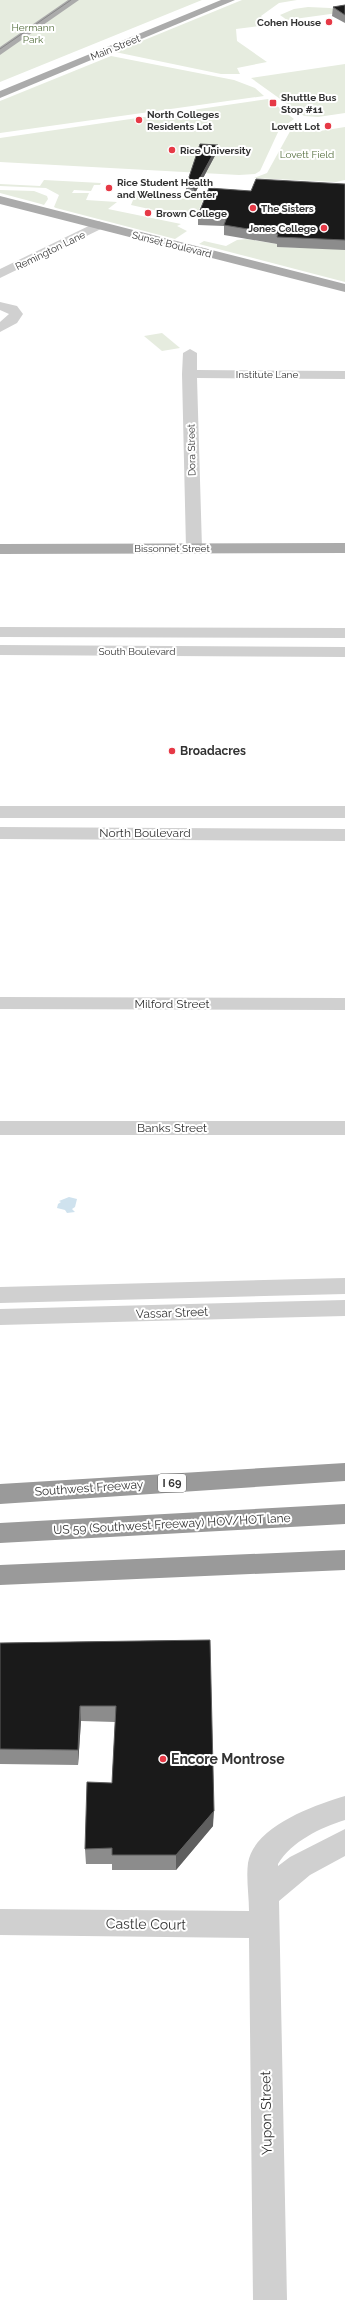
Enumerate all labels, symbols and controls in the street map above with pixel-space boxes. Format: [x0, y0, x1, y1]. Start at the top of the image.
place label: Cohen House [257, 17, 321, 28]
marker: Cohen House [324, 17, 334, 27]
park label: Hermann Park [12, 22, 55, 45]
street label: Main Street [89, 32, 142, 62]
place label: Shuttle Bus Stop #11 [281, 92, 336, 115]
marker: Shuttle Bus Stop #11 [268, 98, 278, 108]
place label: North Colleges Residents Lot [147, 109, 219, 132]
marker: North Colleges Residents Lot [134, 115, 144, 125]
place label: Lovett Lot [271, 121, 320, 132]
marker: Lovett Lot [323, 121, 333, 131]
marker: Rice University [167, 145, 177, 155]
place label: Rice University [180, 145, 252, 156]
park label: Lovett Field [280, 149, 334, 160]
place label: Rice Student Health and Wellness Center [117, 177, 216, 200]
marker: Rice Student Health and Wellness Center [104, 183, 114, 193]
marker: The Sisters [248, 203, 258, 213]
place label: The Sisters [261, 203, 314, 214]
marker: Brown College [143, 208, 153, 218]
place label: Brown College [156, 208, 227, 219]
place label: Jones College [248, 223, 316, 234]
marker: Jones College [319, 223, 329, 233]
street label: Remington Lane [14, 229, 87, 272]
street label: Sunset Boulevard [131, 229, 213, 260]
street label: Institute Lane [236, 369, 298, 380]
street label: Dora Street [186, 423, 197, 476]
street label: Bissonnet Street [134, 543, 210, 554]
street label: South Boulevard [99, 646, 175, 657]
place label: Broadacres [180, 744, 246, 758]
marker: Broadacres [167, 746, 177, 756]
street label: North Boulevard [99, 826, 191, 840]
street label: Milford Street [134, 997, 210, 1011]
street label: Banks Street [137, 1121, 207, 1135]
street label: Vassar Street [136, 1305, 208, 1321]
road number: I 69 [158, 1474, 186, 1492]
street label: Southwest Freeway [34, 1477, 144, 1499]
street label: US 59 (Southwest Freeway) HOV/HOT lane [53, 1511, 291, 1537]
place label: Encore Montrose [171, 1751, 285, 1767]
marker: Encore Montrose [158, 1754, 168, 1764]
street label: Castle Court [106, 1915, 187, 1933]
street label: Yupon Street [257, 2071, 275, 2155]

